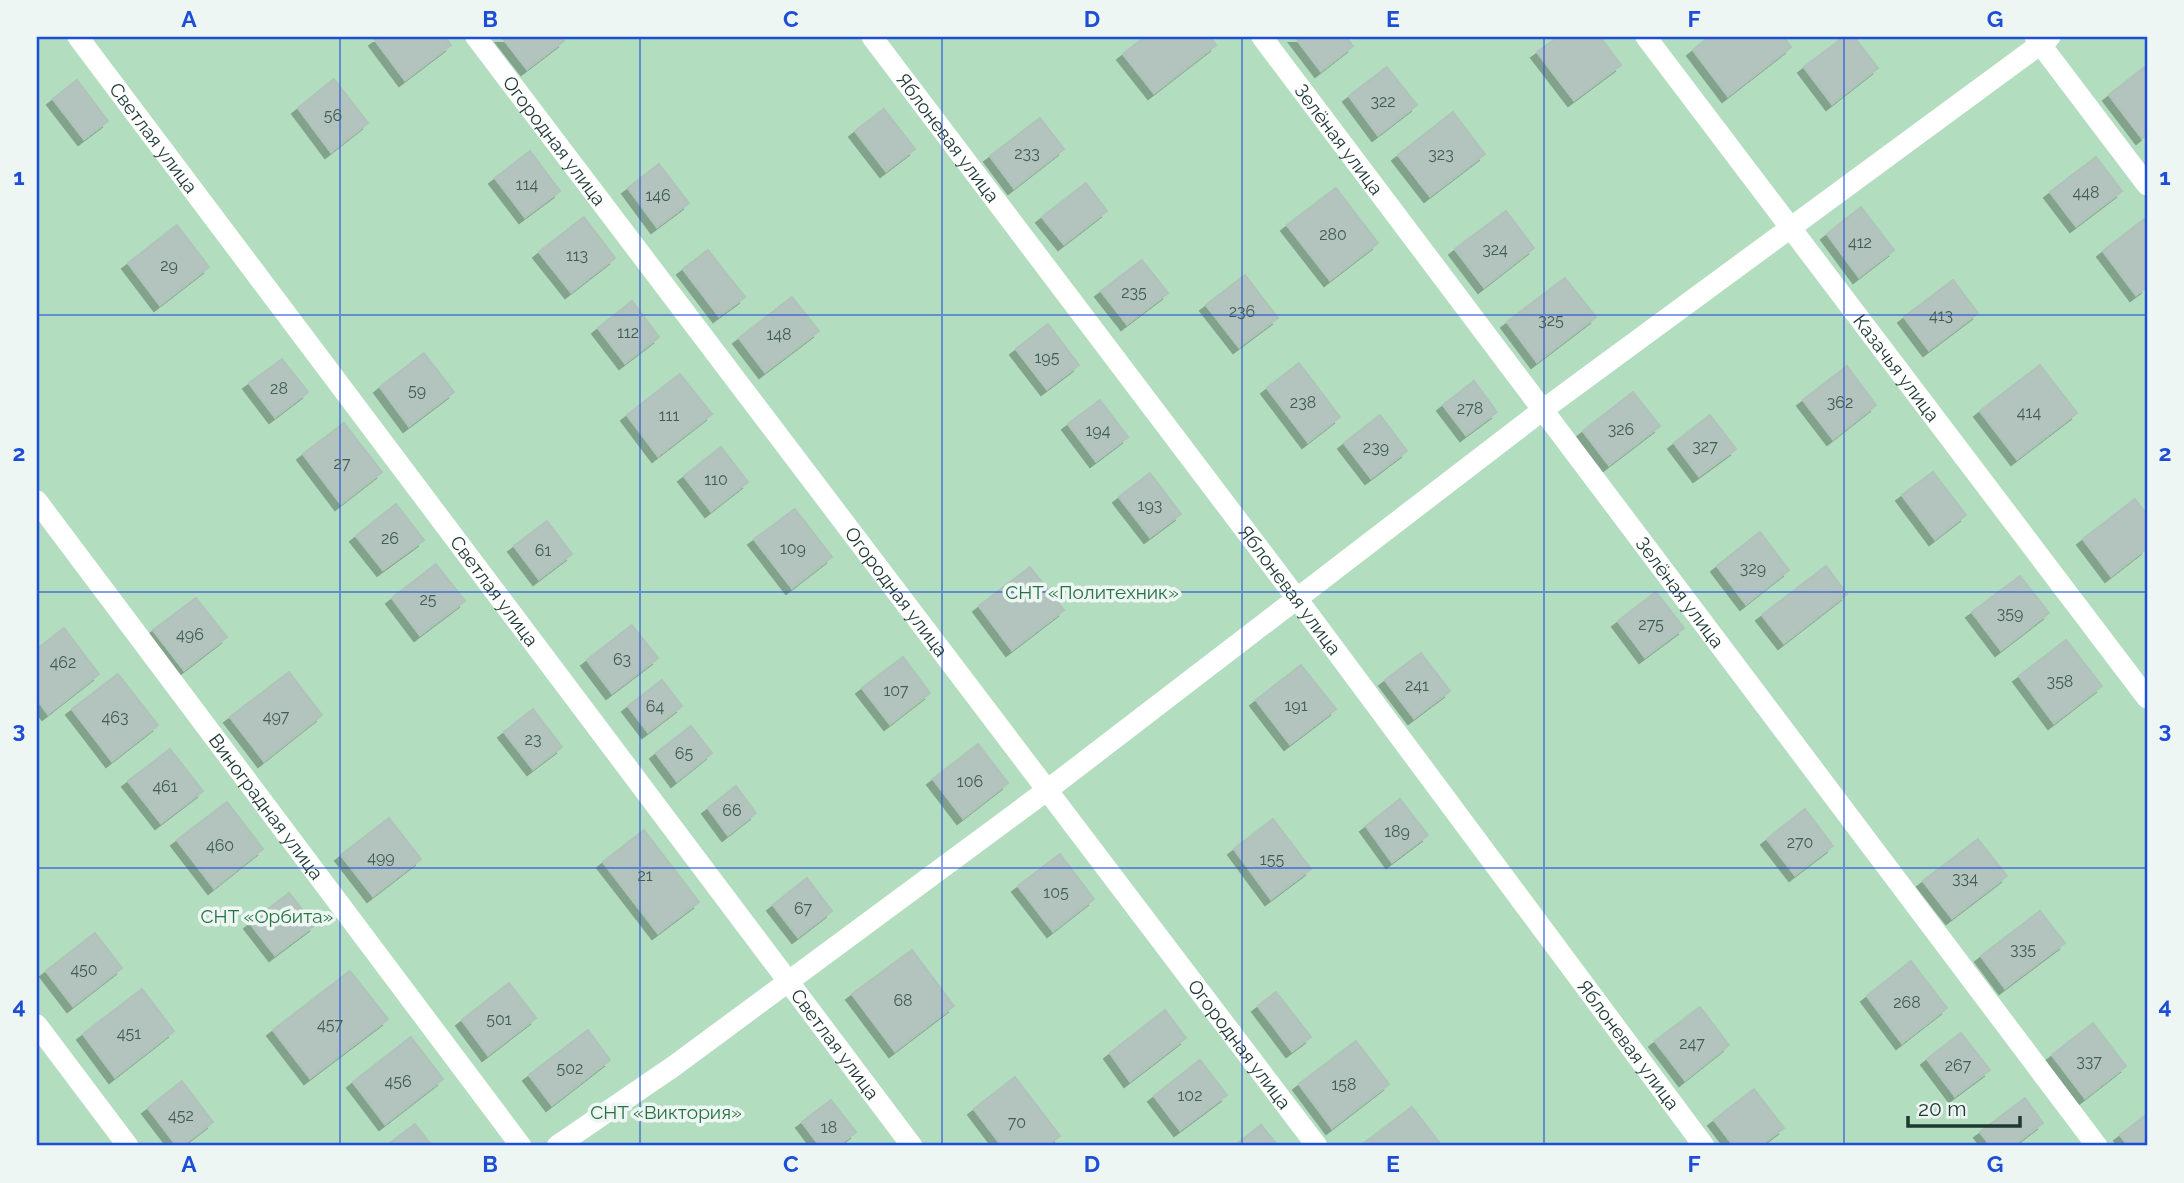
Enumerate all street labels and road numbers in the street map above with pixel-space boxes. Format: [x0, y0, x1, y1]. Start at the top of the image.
street label: Яблоневая улица [892, 68, 1004, 207]
street label: Огородная улица [498, 72, 611, 210]
street label: Светлая улица [105, 78, 202, 197]
street label: Зелёная улица [1290, 80, 1388, 199]
street label: Казачья улица [1849, 310, 1944, 426]
street label: Яблоневая улица [1234, 521, 1346, 659]
street label: Огородная улица [840, 522, 953, 661]
street label: Светлая улица [446, 531, 543, 650]
street label: Зелёная улица [1631, 533, 1729, 652]
street label: Виноградная улица [204, 729, 328, 884]
street label: Огородная улица [1184, 975, 1296, 1113]
street label: Яблоневая улица [1573, 975, 1684, 1114]
street label: Светлая улица [787, 984, 884, 1104]

